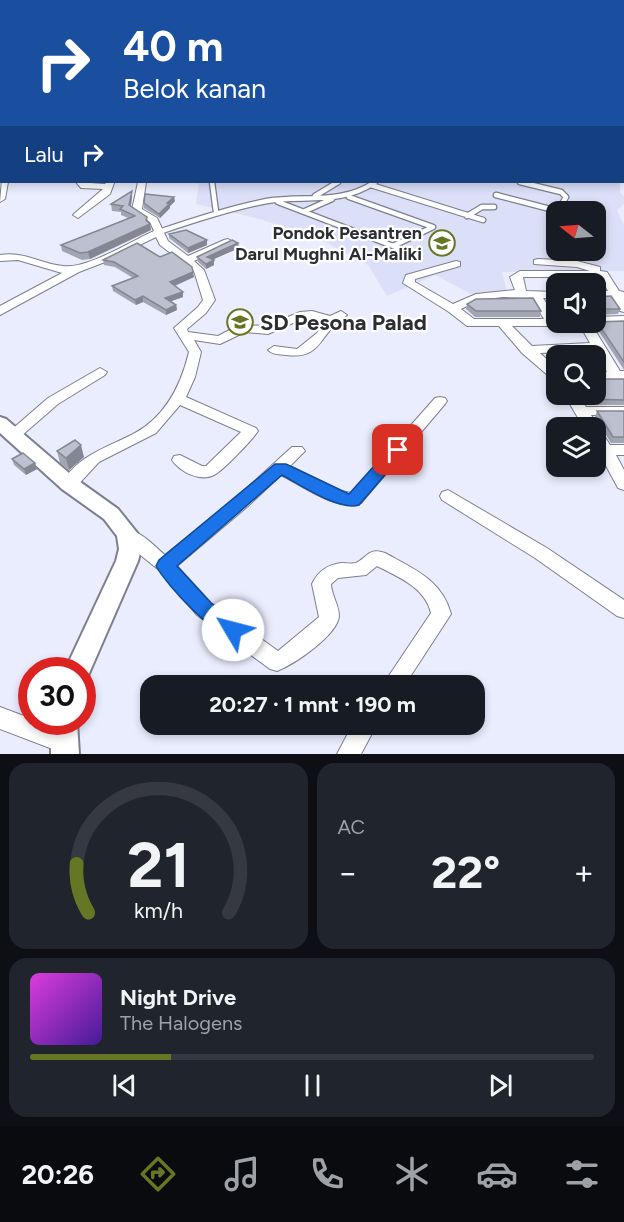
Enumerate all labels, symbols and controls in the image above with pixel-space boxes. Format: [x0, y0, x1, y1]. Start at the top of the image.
text: 40 m [123, 21, 223, 72]
icon: right [24, 24, 102, 102]
text: Belok kanan [123, 72, 266, 105]
icon: right [76, 138, 109, 171]
text: Lalu [24, 141, 64, 168]
north arrow [546, 201, 606, 261]
map controls [546, 201, 606, 477]
place label: Pondok Pesantren Darul Mughni Al-Maliki [235, 222, 422, 265]
school or university icon: Pondok Pesantren Darul Mughni Al-Maliki [427, 228, 457, 258]
button: sound [546, 273, 606, 333]
school or university icon: SD Pesona Palad [225, 307, 255, 337]
place label: SD Pesona Palad [260, 309, 427, 336]
button: search [546, 345, 606, 405]
button: layers [546, 417, 606, 477]
pin [372, 424, 423, 475]
icon: arrive [381, 433, 414, 466]
position arrow [201, 598, 265, 662]
speed limit sign: 30 [18, 657, 96, 735]
text: 20:27 · 1 mnt · 190 m [209, 691, 416, 718]
text: AC [338, 815, 365, 839]
text: 21 [127, 828, 189, 903]
text: 22° [431, 845, 500, 899]
text: − [338, 853, 358, 892]
text: + [573, 853, 594, 892]
text: km/h [134, 898, 183, 923]
text: Night Drive [120, 984, 236, 1011]
text: The Halogens [120, 1011, 242, 1035]
icon: previous [108, 1069, 141, 1102]
icon: pause [296, 1069, 329, 1102]
icon: next [484, 1069, 517, 1102]
icon: directions [137, 1153, 179, 1195]
icon: music [221, 1153, 263, 1195]
icon: phone [306, 1153, 348, 1195]
icon: climate [391, 1153, 433, 1195]
icon: car [476, 1153, 518, 1195]
icon: filters [561, 1153, 603, 1195]
text: 20:26 [21, 1158, 94, 1191]

